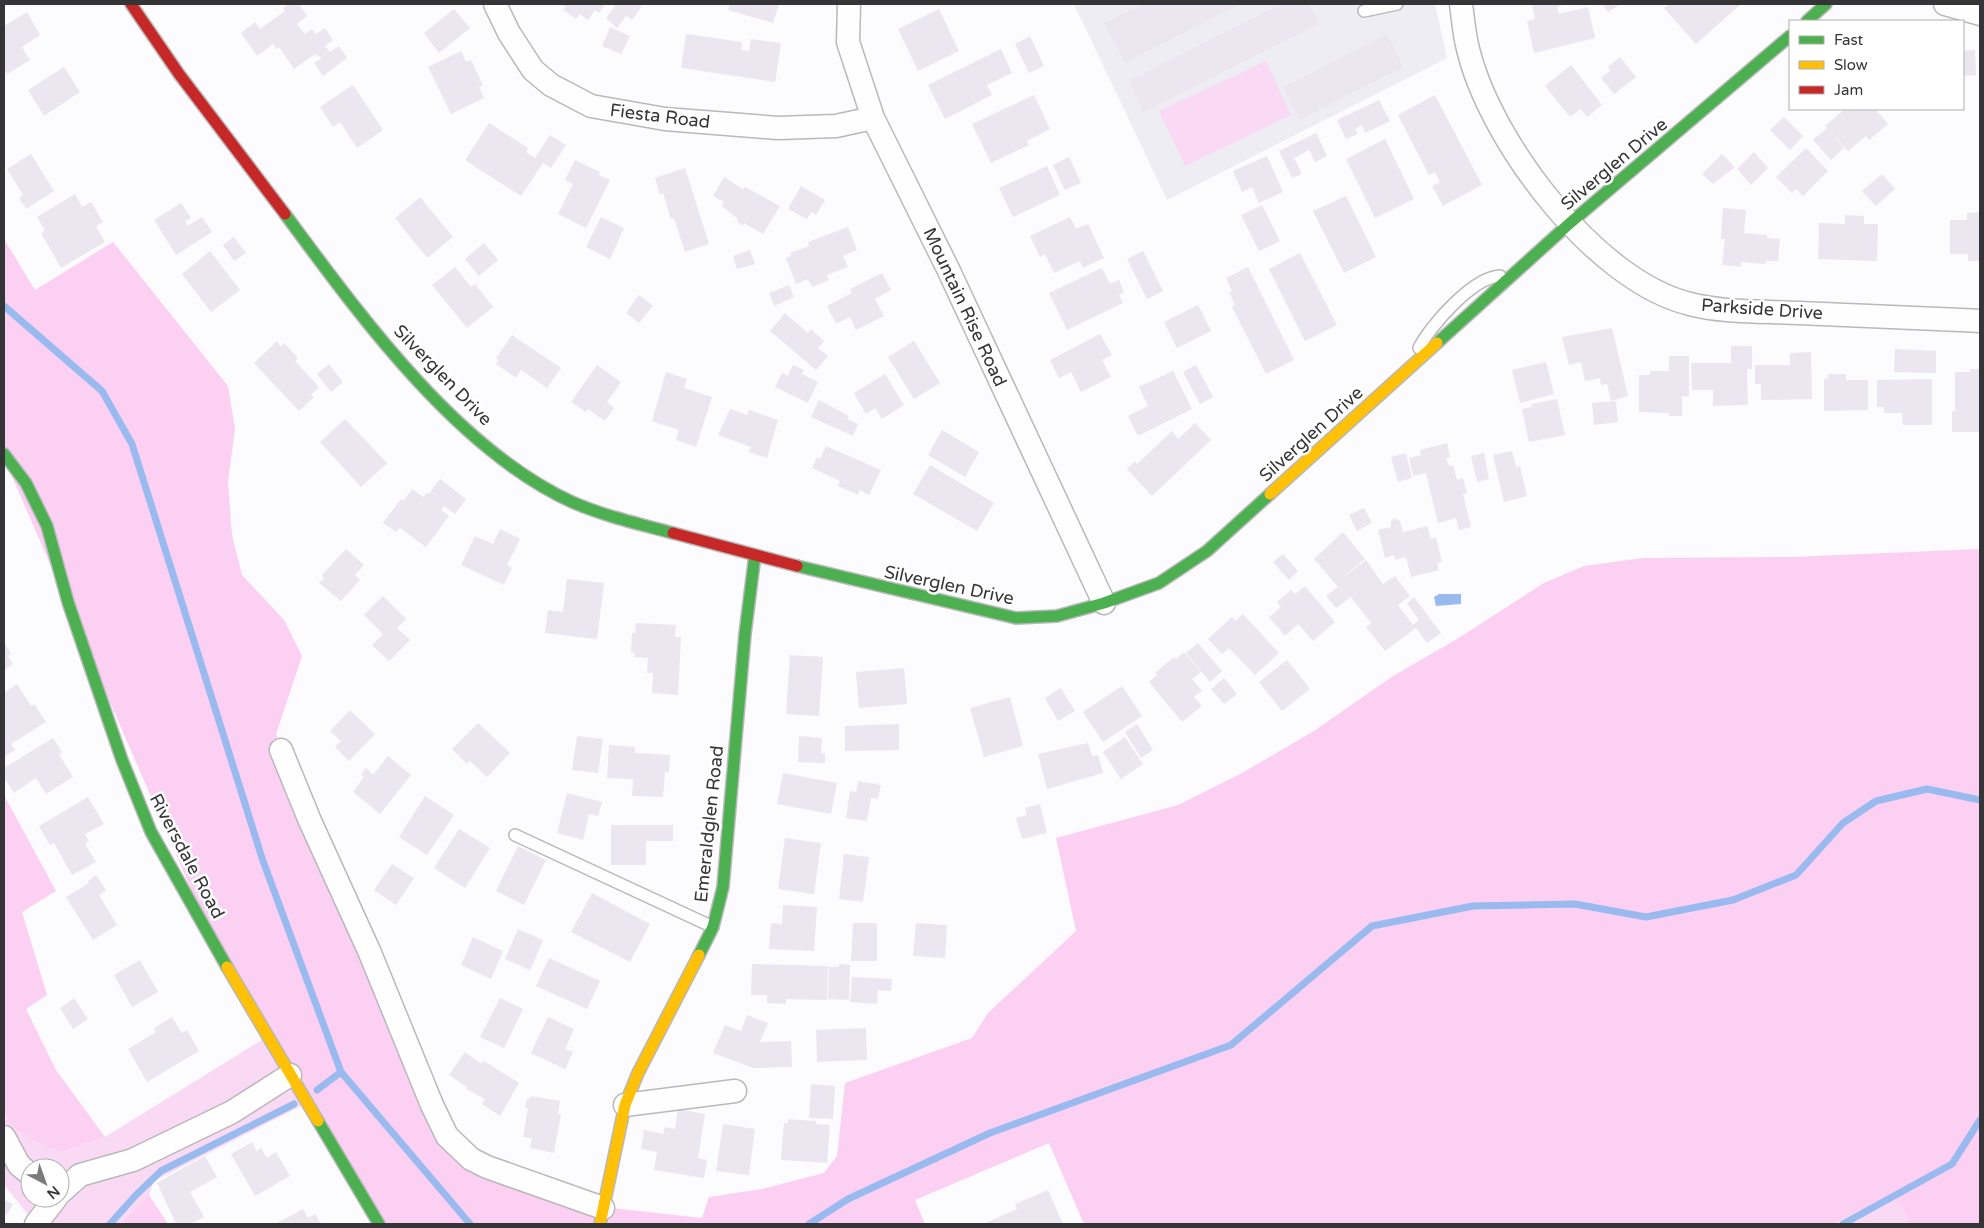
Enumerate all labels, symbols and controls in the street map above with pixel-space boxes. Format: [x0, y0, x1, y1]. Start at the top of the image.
legend [1789, 20, 1964, 110]
text: Fast [1834, 31, 1864, 49]
text: Slow [1834, 56, 1868, 74]
text: Jam [1834, 81, 1863, 99]
street label: Fiesta Road [609, 99, 711, 133]
street label: Silverglen Drive [1556, 113, 1672, 215]
street label: Mountain Rise Road [918, 224, 1012, 390]
street label: Parkside Drive [1700, 294, 1824, 324]
street label: Silverglen Drive [389, 320, 497, 430]
street label: Silverglen Drive [1255, 382, 1367, 486]
street label: Silverglen Drive [882, 561, 1016, 609]
street label: Emeraldglen Road [690, 744, 728, 904]
street label: Riversdale Road [145, 790, 229, 922]
north arrow [20, 1158, 70, 1208]
text: N [43, 1182, 63, 1203]

